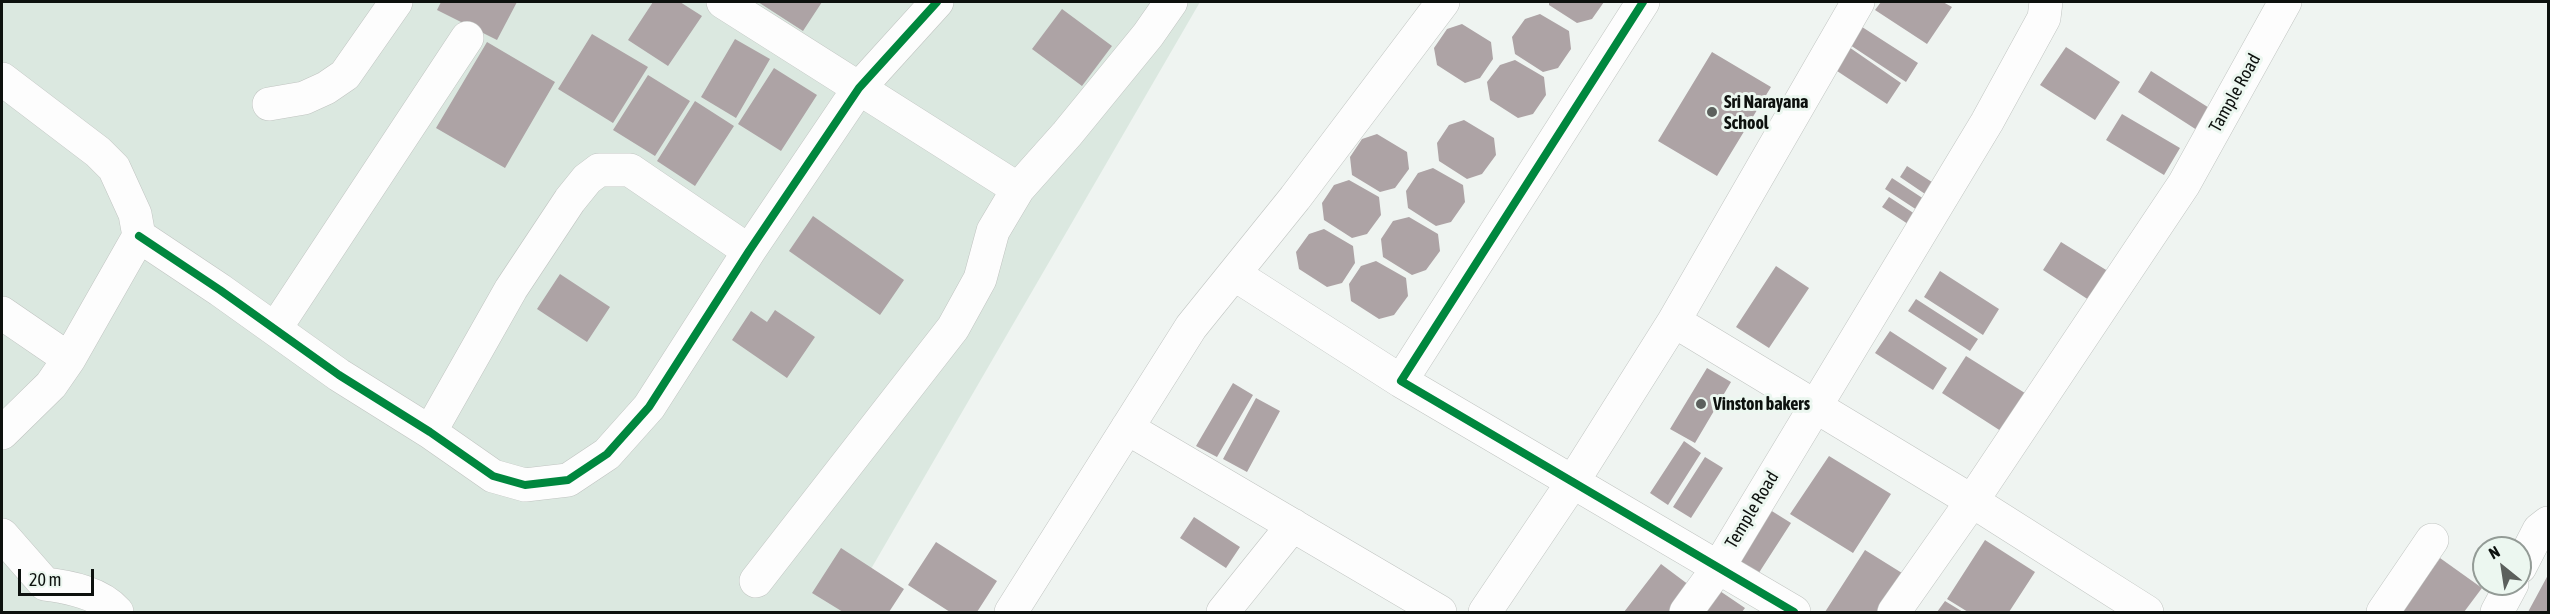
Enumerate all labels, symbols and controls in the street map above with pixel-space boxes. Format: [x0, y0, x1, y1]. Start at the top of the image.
street label: Tample Road [2205, 50, 2265, 136]
place label: Sri Narayana School [1724, 91, 1808, 134]
marker: Sri Narayana School [1705, 105, 1719, 119]
place label: Vinston bakers [1713, 393, 1810, 415]
marker: Vinston bakers [1694, 397, 1708, 411]
street label: Temple Road [1721, 468, 1783, 552]
north arrow [2472, 536, 2532, 596]
text: N [2485, 542, 2503, 562]
scale bar [21, 557, 98, 595]
text: 20 m [29, 569, 61, 590]

